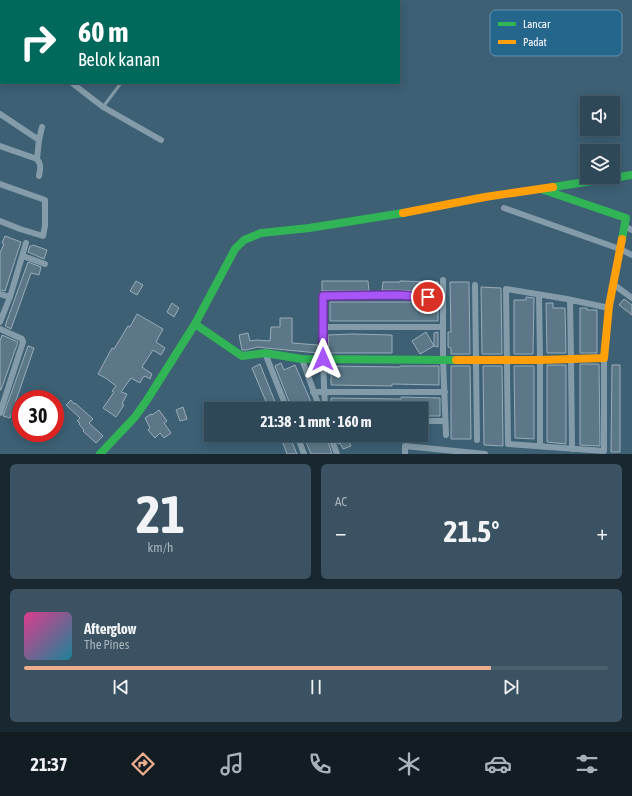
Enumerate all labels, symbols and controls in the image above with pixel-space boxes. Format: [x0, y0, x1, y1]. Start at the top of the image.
legend [490, 10, 622, 56]
icon: right [12, 16, 64, 68]
text: 60 m [78, 16, 128, 48]
text: Lancar [523, 18, 551, 30]
text: Padat [523, 36, 547, 48]
text: Belok kanan [78, 49, 160, 70]
map controls [580, 96, 620, 184]
button: sound [580, 96, 620, 136]
button: layers [580, 144, 620, 184]
pin [411, 280, 445, 314]
icon: arrive [417, 286, 439, 308]
position arrow [302, 338, 344, 380]
speed limit sign: 30 [12, 390, 64, 442]
text: 21:38 · 1 mnt · 160 m [260, 413, 372, 430]
text: 21 [136, 484, 185, 544]
text: AC [335, 494, 347, 509]
text: 21.5° [444, 514, 499, 548]
text: − [335, 519, 346, 545]
text: + [597, 519, 608, 545]
text: km/h [148, 540, 173, 555]
text: Afterglow [84, 620, 137, 637]
text: The Pines [84, 637, 129, 652]
icon: previous [110, 676, 132, 698]
icon: pause [305, 676, 327, 698]
icon: next [500, 676, 522, 698]
icon: directions [129, 750, 157, 778]
icon: music [218, 750, 246, 778]
icon: phone [306, 750, 334, 778]
icon: climate [395, 750, 423, 778]
icon: car [484, 750, 512, 778]
icon: filters [573, 750, 601, 778]
text: 21:37 [30, 754, 68, 775]

